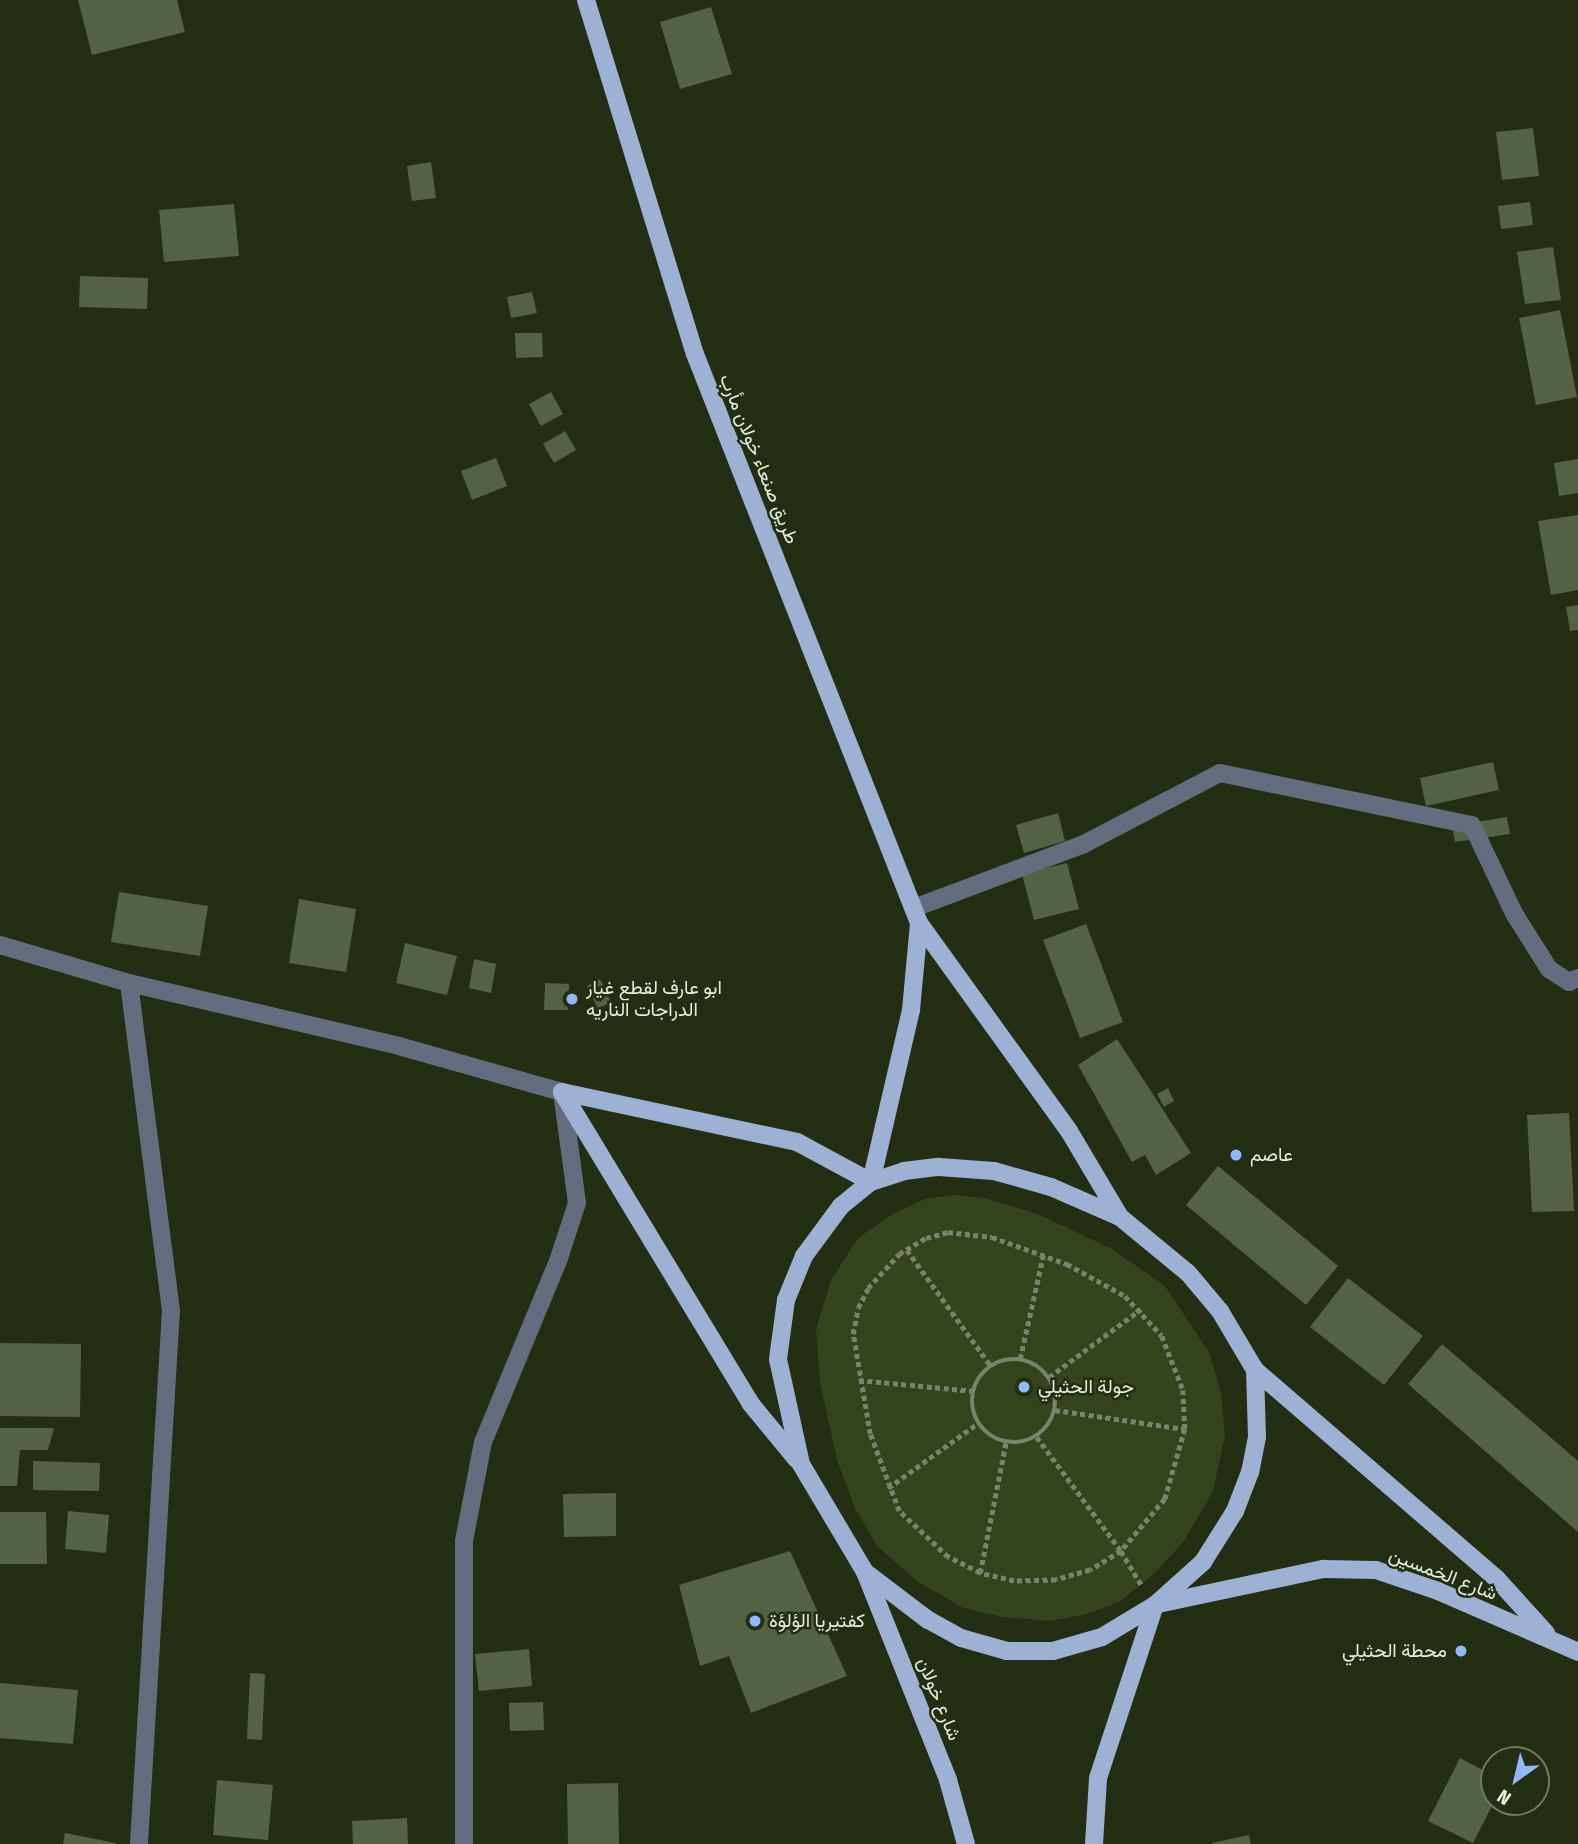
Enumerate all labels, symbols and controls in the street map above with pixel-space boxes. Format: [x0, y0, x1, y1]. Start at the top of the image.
street label: طريق صنعاء خولان مأرب [715, 371, 803, 547]
place label: ابو عارف لقطع غيار الدراجات الناريه [586, 977, 722, 1021]
marker: ابو عارف لقطع غيار الدراجات الناريه [564, 991, 580, 1007]
place label: عاصم [1250, 1144, 1293, 1166]
marker: عاصم [1228, 1147, 1244, 1163]
place label: جولة الحثيلي [1038, 1376, 1134, 1398]
marker: جولة الحثيلي [1016, 1379, 1032, 1395]
street label: شارع الخمسين [1386, 1543, 1500, 1605]
place label: كفتيريا الؤلؤة [769, 1610, 865, 1632]
marker: كفتيريا الؤلؤة [747, 1613, 763, 1629]
place label: محطة الحثيلي [1342, 1640, 1447, 1662]
marker: محطة الحثيلي [1453, 1643, 1469, 1659]
street label: شارع خولان [912, 1654, 966, 1744]
north arrow [1480, 1746, 1550, 1816]
text: N [1493, 1784, 1515, 1810]

